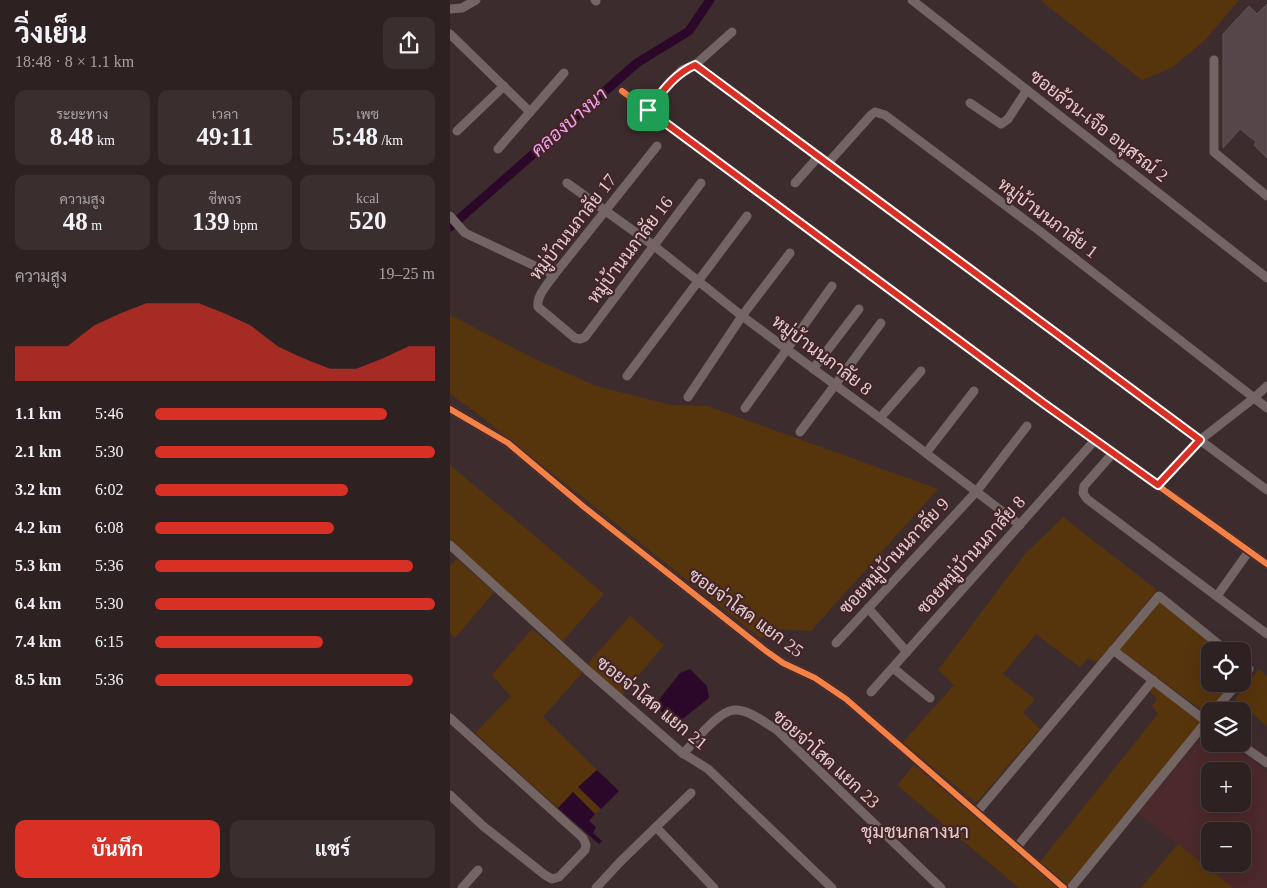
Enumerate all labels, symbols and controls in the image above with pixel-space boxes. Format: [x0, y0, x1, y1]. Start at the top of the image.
button: share [383, 17, 435, 69]
text: วิ่งเย็น [15, 18, 87, 49]
text: 18:48 · 8 × 1.1 km [15, 53, 134, 70]
street label: ซอยล้วน-เจือ อนุสรณ์ 2 [1025, 64, 1174, 188]
water label: คลองบางนา [527, 83, 611, 161]
pin [627, 89, 669, 131]
icon: arrive [634, 96, 662, 124]
text: ระยะทาง [56, 107, 108, 122]
text: เวลา [212, 107, 238, 122]
text: เพซ [356, 107, 379, 122]
text: 8.48 [50, 123, 94, 150]
text: 49:11 [197, 123, 253, 150]
text: 5:48 [332, 123, 378, 150]
text: km [94, 133, 115, 148]
text: /km [378, 133, 403, 148]
street label: หมู่บ้านนภาลัย 17 [524, 169, 623, 286]
street label: หมู่บ้านนภาลัย 1 [992, 172, 1103, 264]
text: kcal [356, 191, 379, 206]
street label: หมู่บ้านนภาลัย 16 [582, 191, 679, 309]
text: ความสูง [60, 192, 105, 207]
text: ชีพจร [208, 192, 242, 207]
text: 520 [349, 207, 386, 234]
text: 48 [63, 208, 88, 235]
text: 139 [192, 208, 230, 235]
text: m [88, 218, 102, 233]
text: bpm [230, 218, 258, 233]
text: 19–25 m [379, 265, 435, 282]
text: ความสูง [15, 268, 67, 285]
street label: หมู่บ้านนภาลัย 8 [766, 309, 877, 401]
text: 1.1 km [15, 405, 61, 422]
text: 5:46 [95, 405, 123, 422]
text: 2.1 km [15, 443, 61, 460]
text: 5:30 [95, 443, 123, 460]
text: 3.2 km [15, 481, 61, 498]
text: 6:02 [95, 481, 123, 498]
street label: ซอยหมู่บ้านนภาลัย 8 [911, 491, 1031, 620]
street label: ซอยหมู่บ้านนภาลัย 9 [833, 492, 955, 620]
text: 4.2 km [15, 519, 61, 536]
text: 6:08 [95, 519, 123, 536]
text: 5.3 km [15, 557, 61, 574]
text: 5:36 [95, 557, 123, 574]
street label: ซอยจ่าโสด แยก 25 [685, 562, 809, 661]
text: 6.4 km [15, 595, 61, 612]
text: 5:30 [95, 595, 123, 612]
text: 7.4 km [15, 633, 61, 650]
text: 6:15 [95, 633, 123, 650]
map controls [1201, 642, 1251, 872]
button: locate [1201, 642, 1251, 692]
street label: ซอยจ่าโสด แยก 21 [593, 650, 713, 754]
text: 8.5 km [15, 671, 61, 688]
text: 5:36 [95, 671, 123, 688]
button: layers [1201, 702, 1251, 752]
street label: ซอยจ่าโสด แยก 23 [769, 704, 885, 812]
button: + [1201, 762, 1251, 812]
button: บันทึก [15, 820, 220, 878]
button: แชร์ [230, 820, 435, 878]
district label: ชุมชนกลางนา [861, 821, 969, 844]
button: − [1201, 822, 1251, 872]

